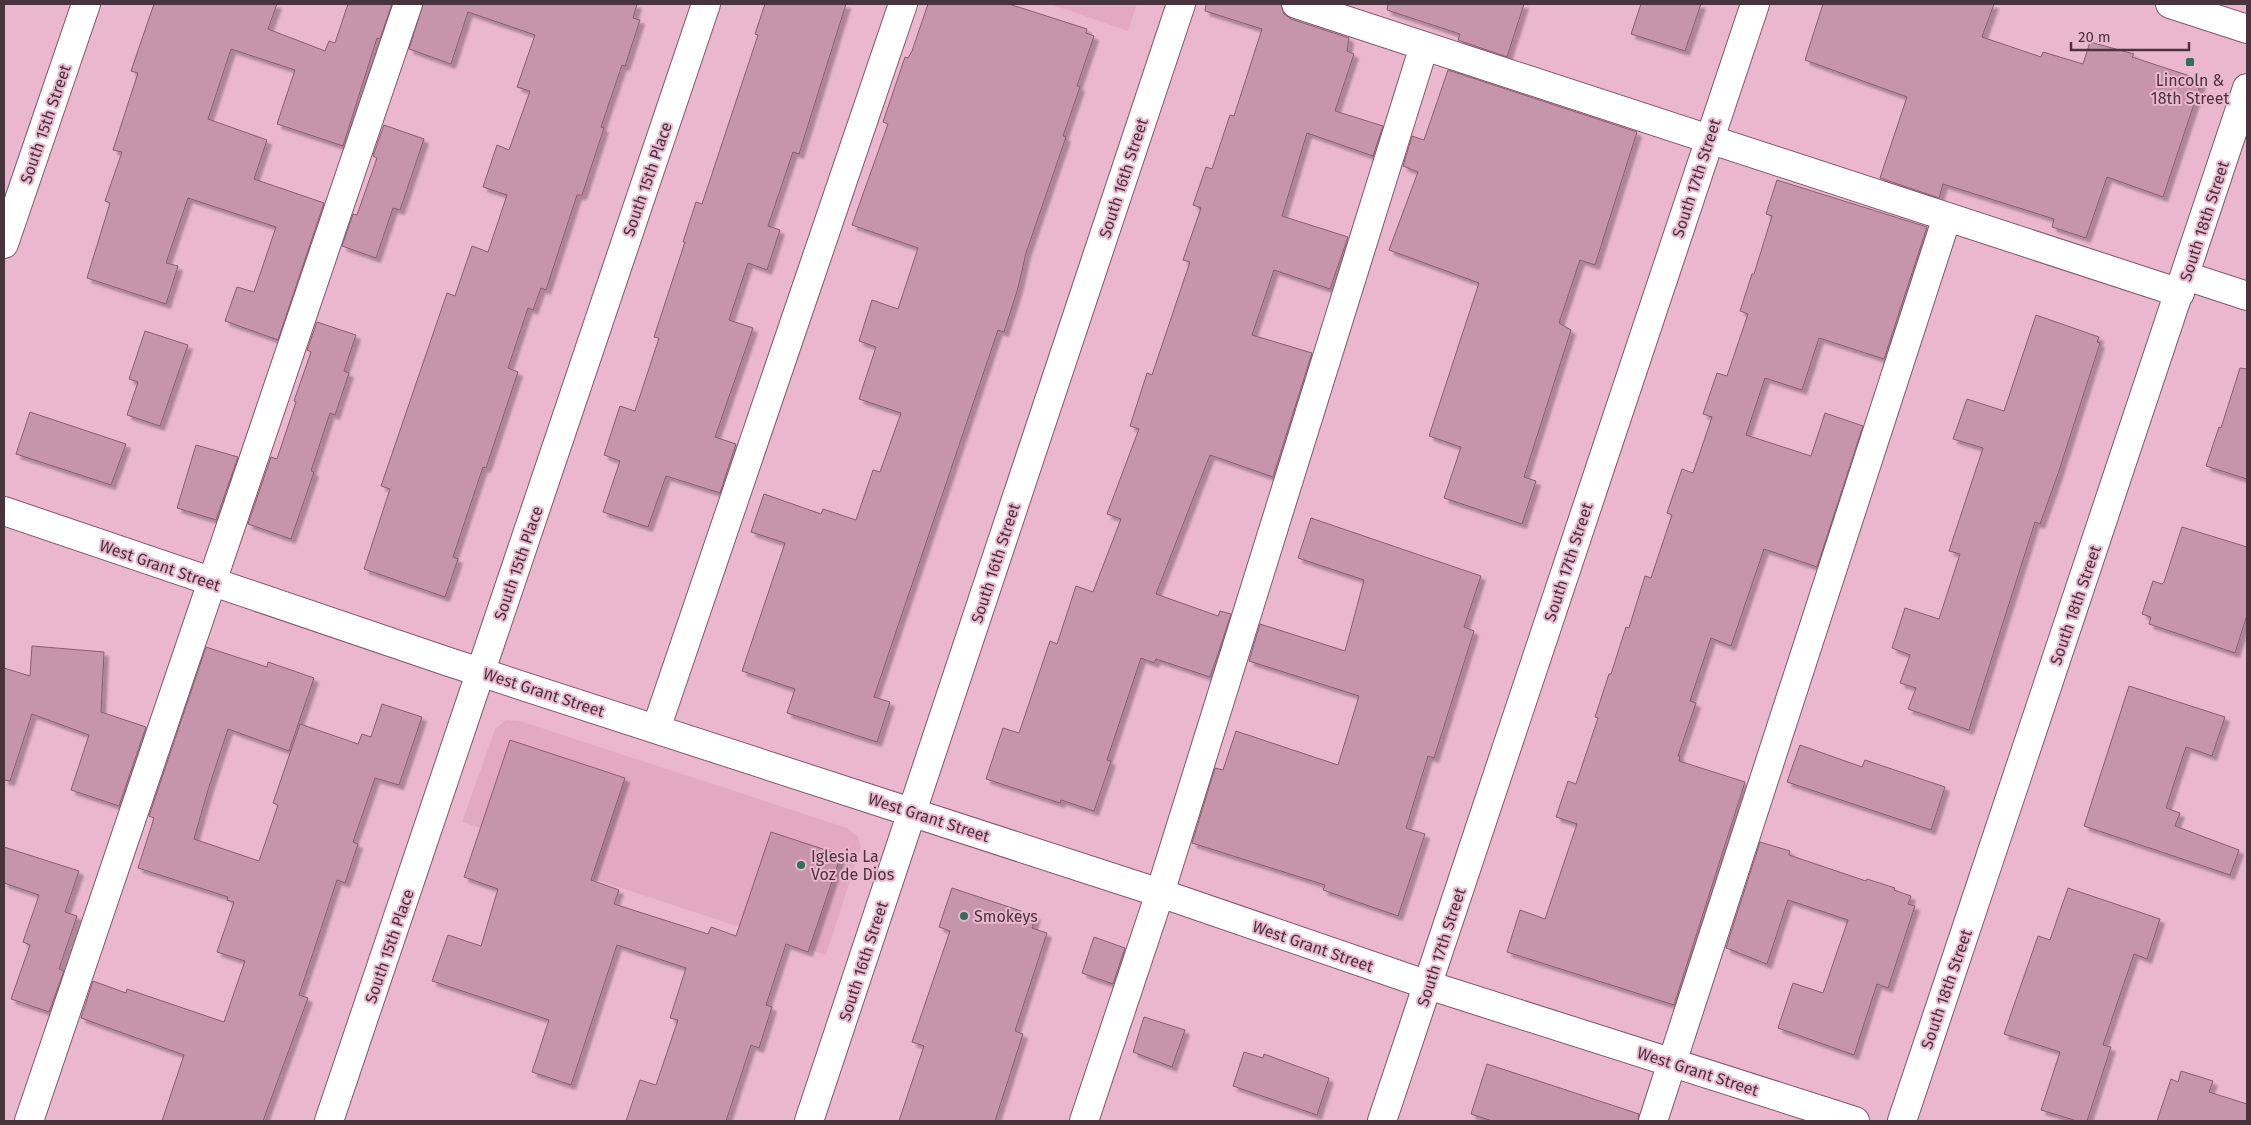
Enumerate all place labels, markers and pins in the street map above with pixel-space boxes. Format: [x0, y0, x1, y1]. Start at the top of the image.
marker: Lincoln & 18th Street [2184, 56, 2196, 68]
place label: Lincoln & 18th Street [2151, 71, 2229, 108]
place label: Iglesia La Voz de Dios [811, 847, 894, 884]
marker: Iglesia La Voz de Dios [795, 859, 807, 871]
place label: Smokeys [974, 907, 1038, 926]
marker: Smokeys [958, 910, 970, 922]

